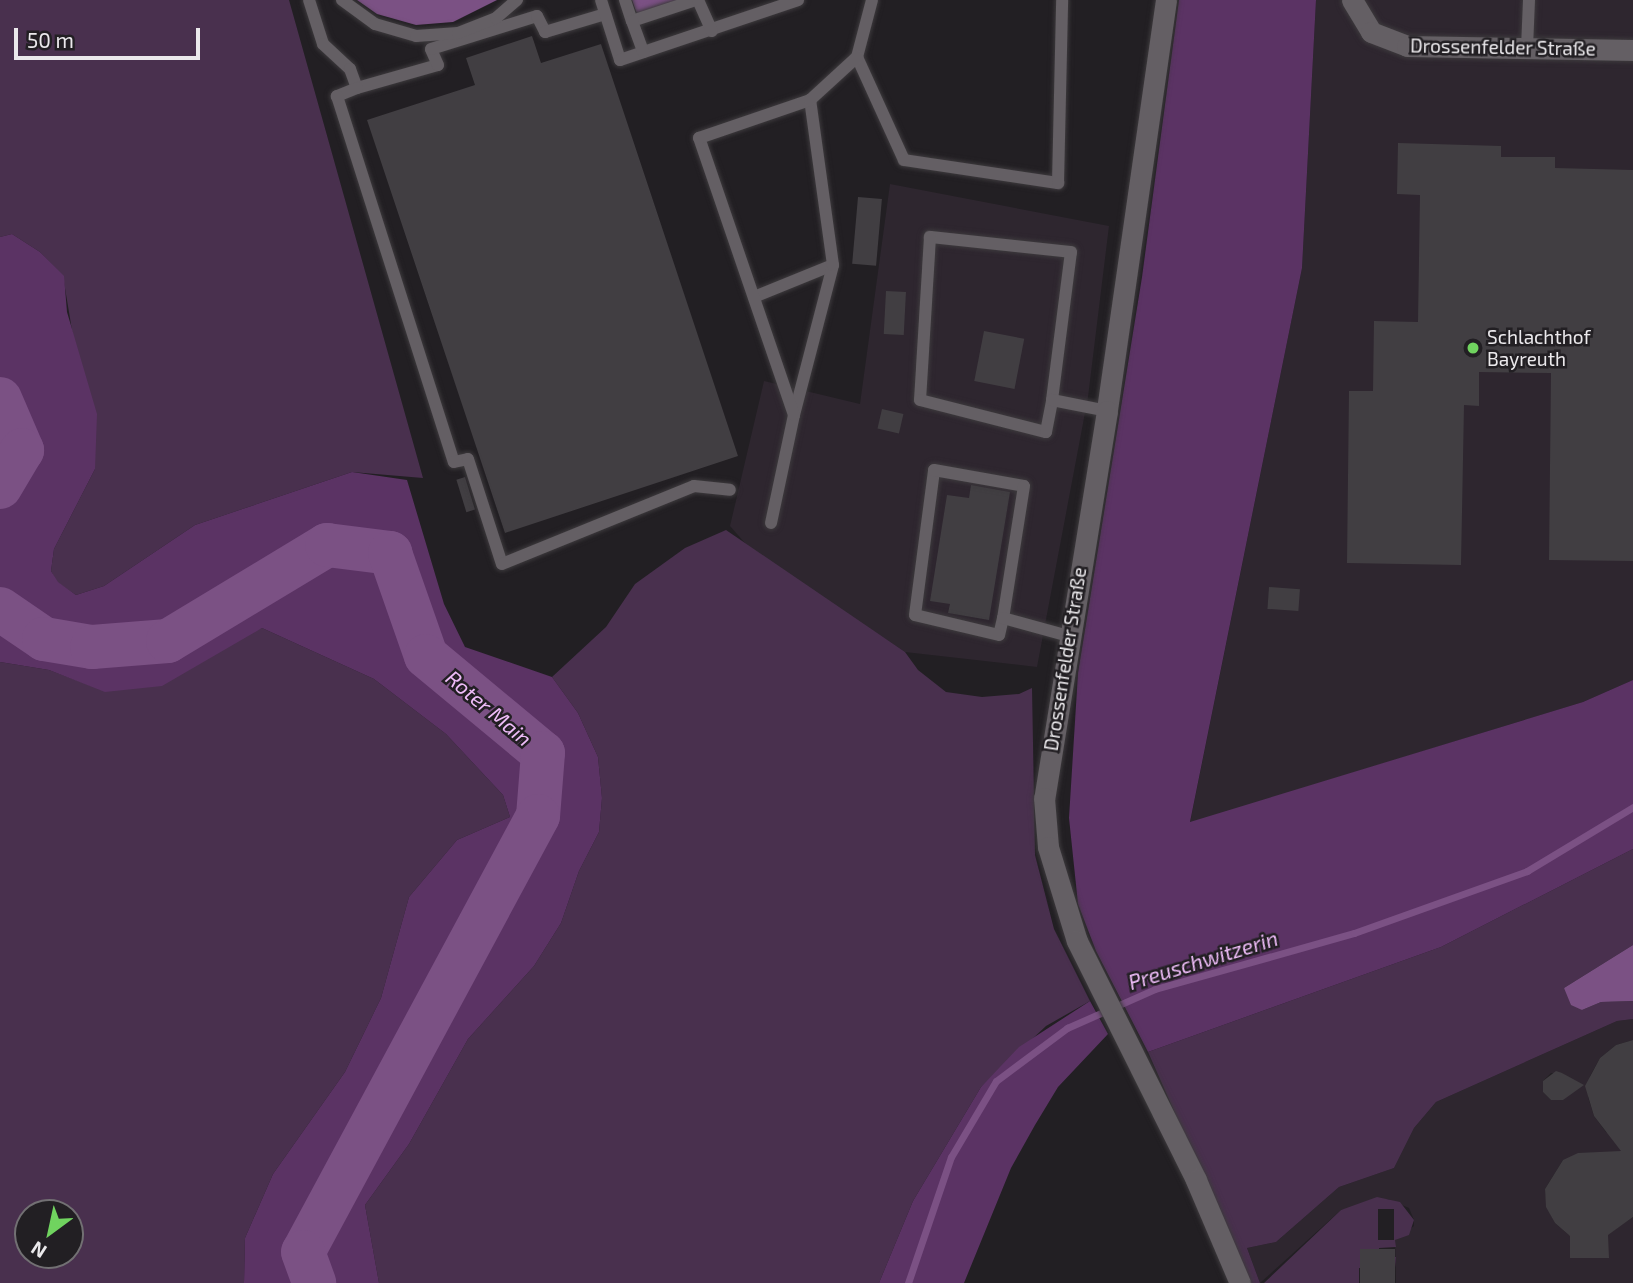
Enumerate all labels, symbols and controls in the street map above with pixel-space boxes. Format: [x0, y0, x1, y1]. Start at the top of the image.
scale bar [18, 14, 203, 58]
text: 50 m [27, 27, 74, 52]
street label: Drossenfelder Straße [1410, 34, 1596, 60]
place label: Schlachthof Bayreuth [1487, 326, 1591, 370]
marker: Schlachthof Bayreuth [1465, 340, 1481, 356]
street label: Drossenfelder Straße [1039, 565, 1091, 753]
water label: Roter Main [441, 665, 537, 751]
water label: Preuschwitzerin [1125, 925, 1281, 995]
north arrow [14, 1199, 84, 1269]
text: N [26, 1237, 50, 1264]

